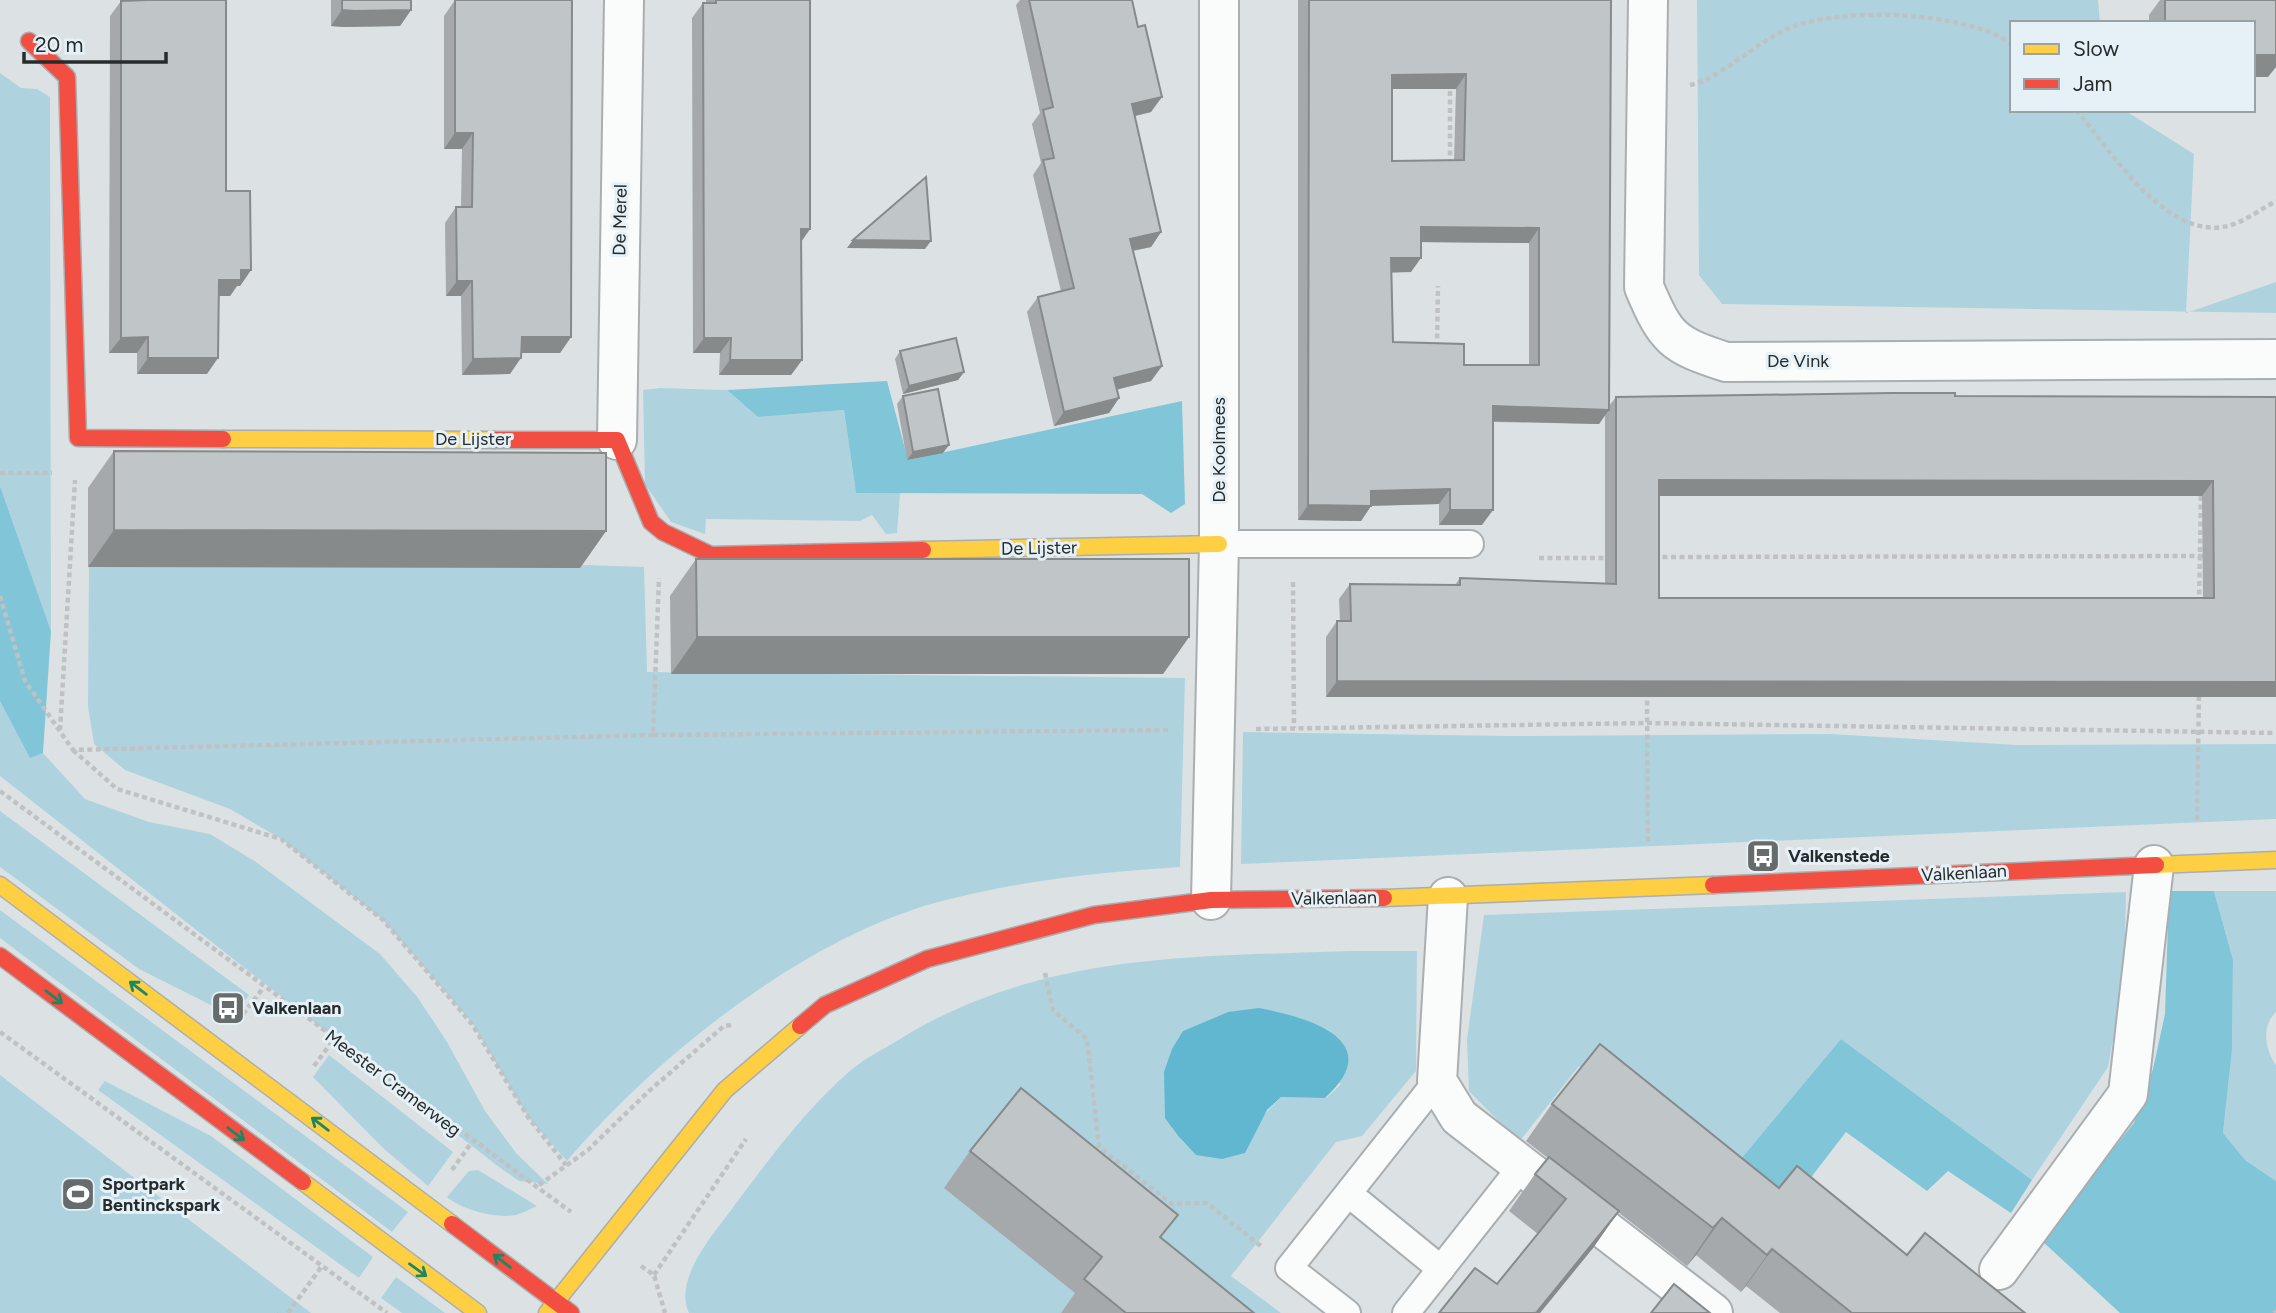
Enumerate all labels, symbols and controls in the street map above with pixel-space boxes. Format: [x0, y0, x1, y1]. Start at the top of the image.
scale bar [24, 21, 166, 65]
legend [2010, 21, 2255, 112]
text: 20 m [35, 32, 83, 57]
text: Slow [2073, 36, 2119, 61]
text: Jam [2073, 71, 2112, 96]
street label: De Merel [608, 184, 632, 256]
street label: De Vink [1767, 350, 1829, 372]
street label: De Koolmees [1208, 397, 1230, 503]
street label: De Lijster [435, 428, 511, 450]
street label: De Lijster [1001, 536, 1077, 560]
bus stop icon: Valkenstede [1744, 837, 1782, 875]
place label: Valkenstede [1788, 845, 1890, 867]
street label: Valkenlaan [1921, 860, 2007, 886]
street label: Valkenlaan [1291, 886, 1377, 910]
one-way arrow [129, 981, 148, 995]
one-way arrow [45, 989, 64, 1004]
bus stop icon: Valkenlaan [209, 989, 247, 1027]
place label: Valkenlaan [252, 997, 342, 1019]
street label: Meester Cramerweg [321, 1025, 465, 1141]
one-way arrow [311, 1116, 330, 1131]
one-way arrow [226, 1127, 245, 1141]
place label: Sportpark Bentinckspark [102, 1173, 221, 1216]
sports icon: Sportpark Bentinckspark [59, 1175, 97, 1213]
one-way arrow [493, 1253, 512, 1268]
one-way arrow [408, 1263, 427, 1277]

